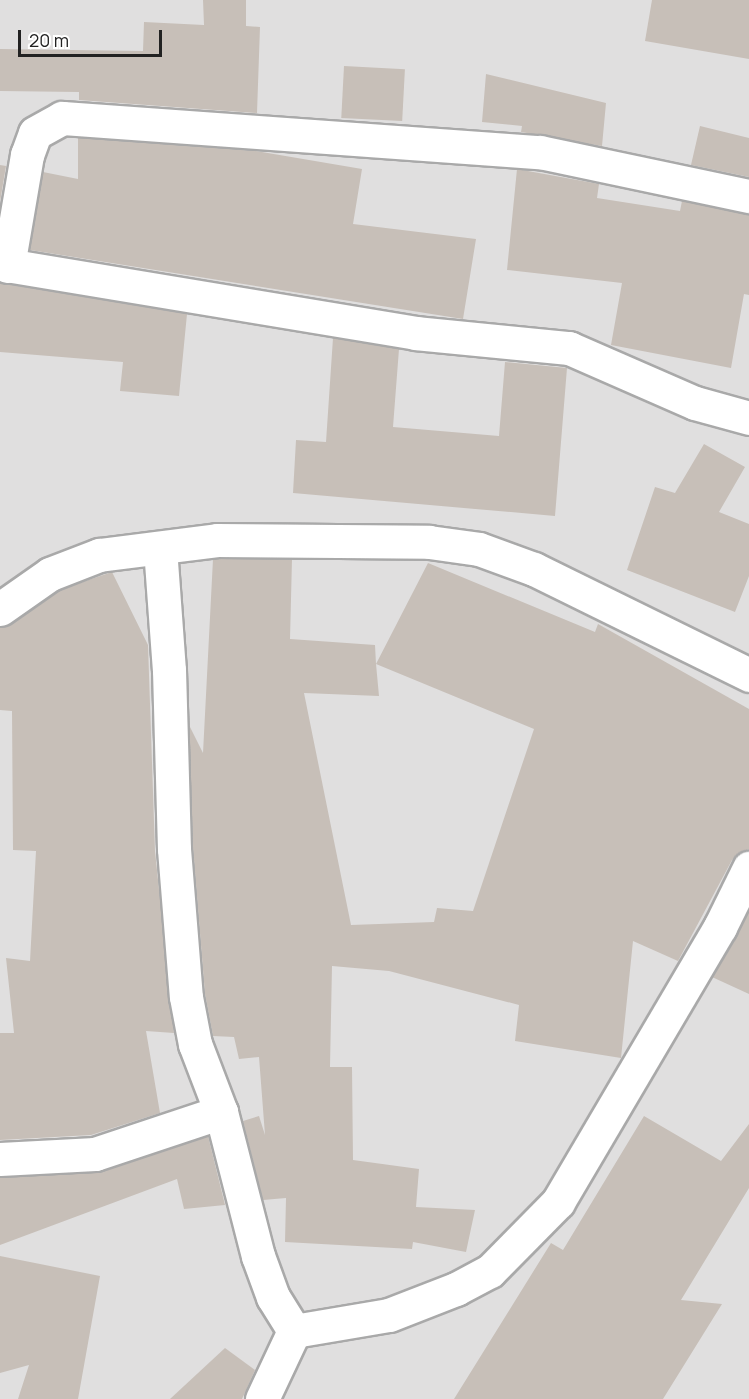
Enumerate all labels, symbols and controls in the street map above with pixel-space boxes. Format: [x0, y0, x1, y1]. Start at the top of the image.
scale bar [21, 18, 165, 56]
text: 20 m [29, 28, 69, 52]

